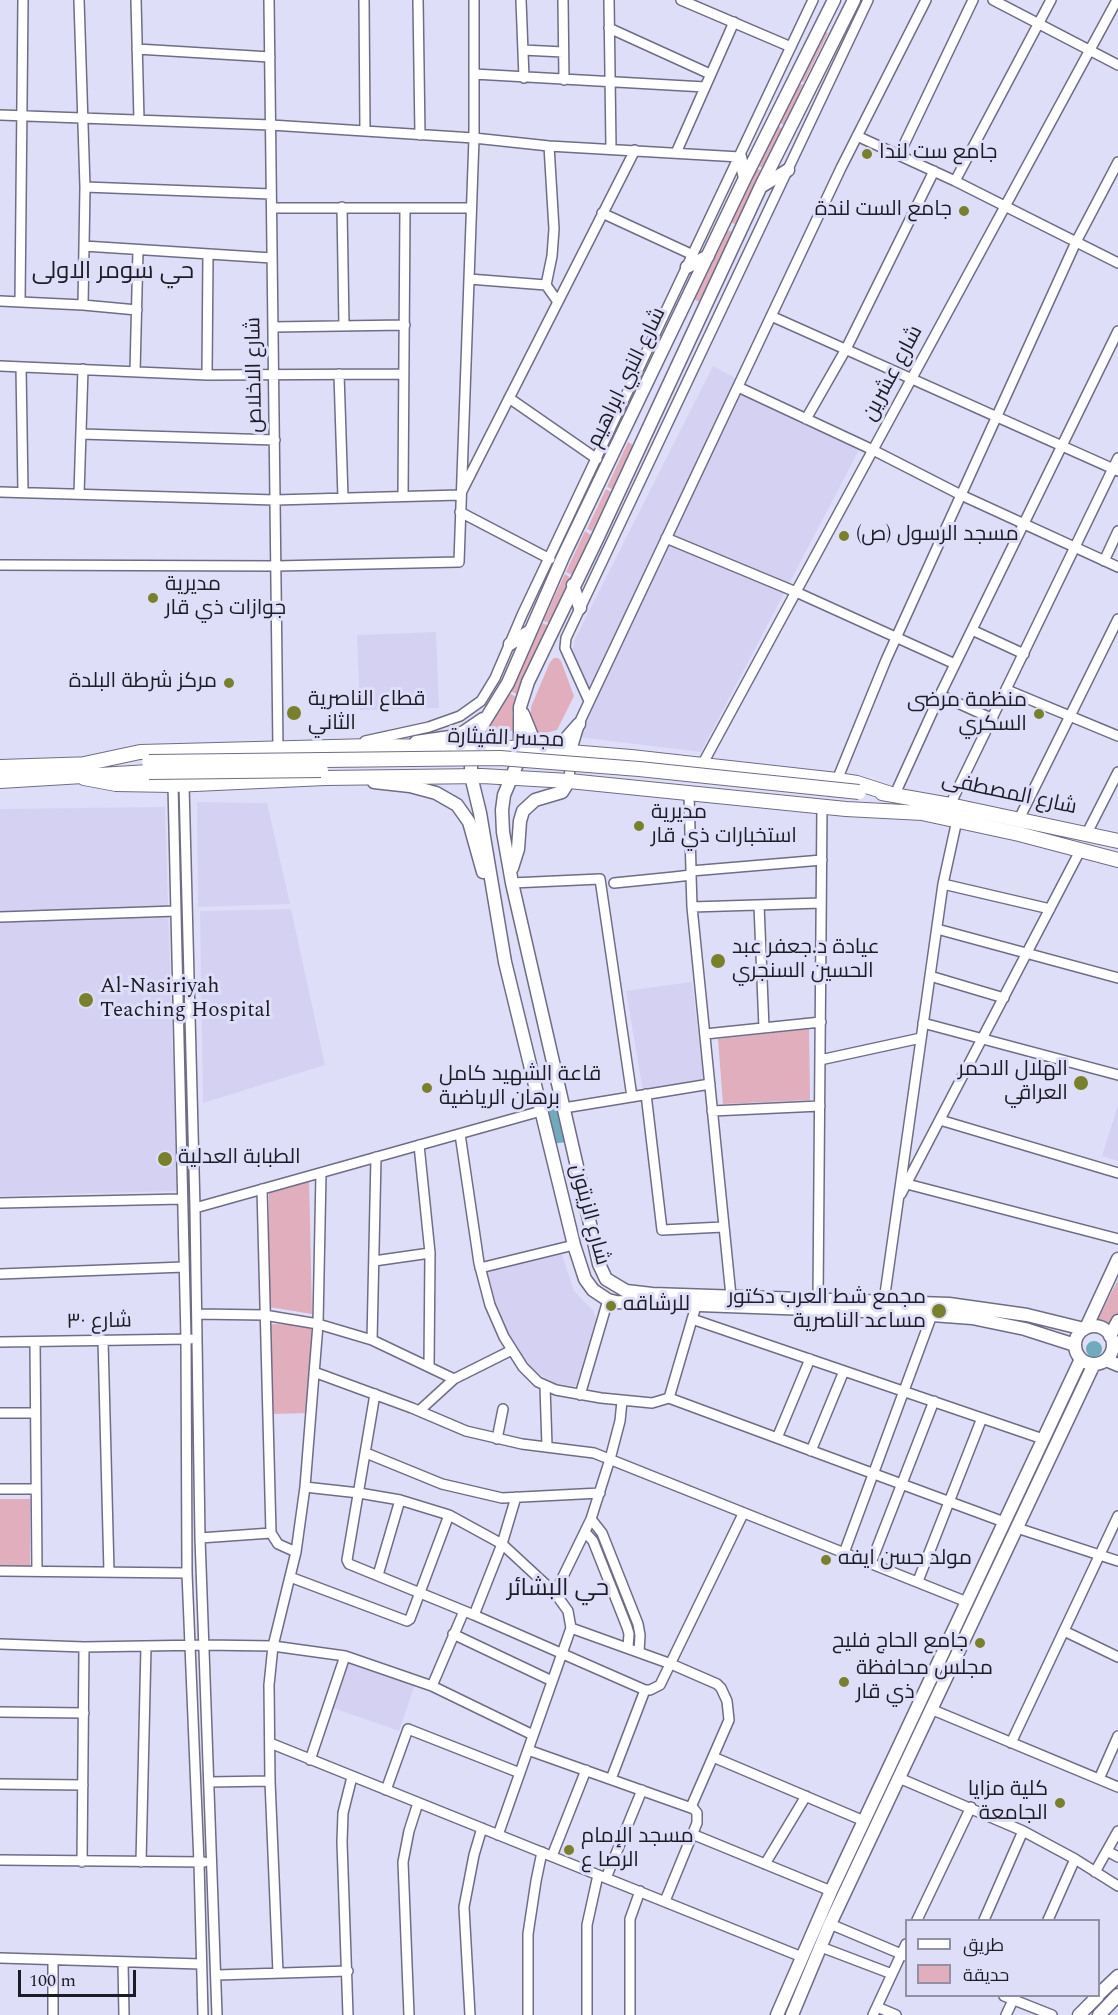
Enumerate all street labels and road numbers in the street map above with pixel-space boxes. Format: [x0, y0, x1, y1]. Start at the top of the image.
street label: شارع النبي ابراهيم [583, 304, 673, 452]
street label: شارع الاخلاص [242, 317, 270, 433]
street label: شارع عشرين [858, 322, 930, 426]
street label: مجسر القيثارة [447, 725, 565, 755]
street label: شارع المصطفى [939, 768, 1079, 822]
street label: شارع الزيتون [562, 1162, 614, 1268]
street label: شارع ٣٠ [66, 1310, 132, 1336]

